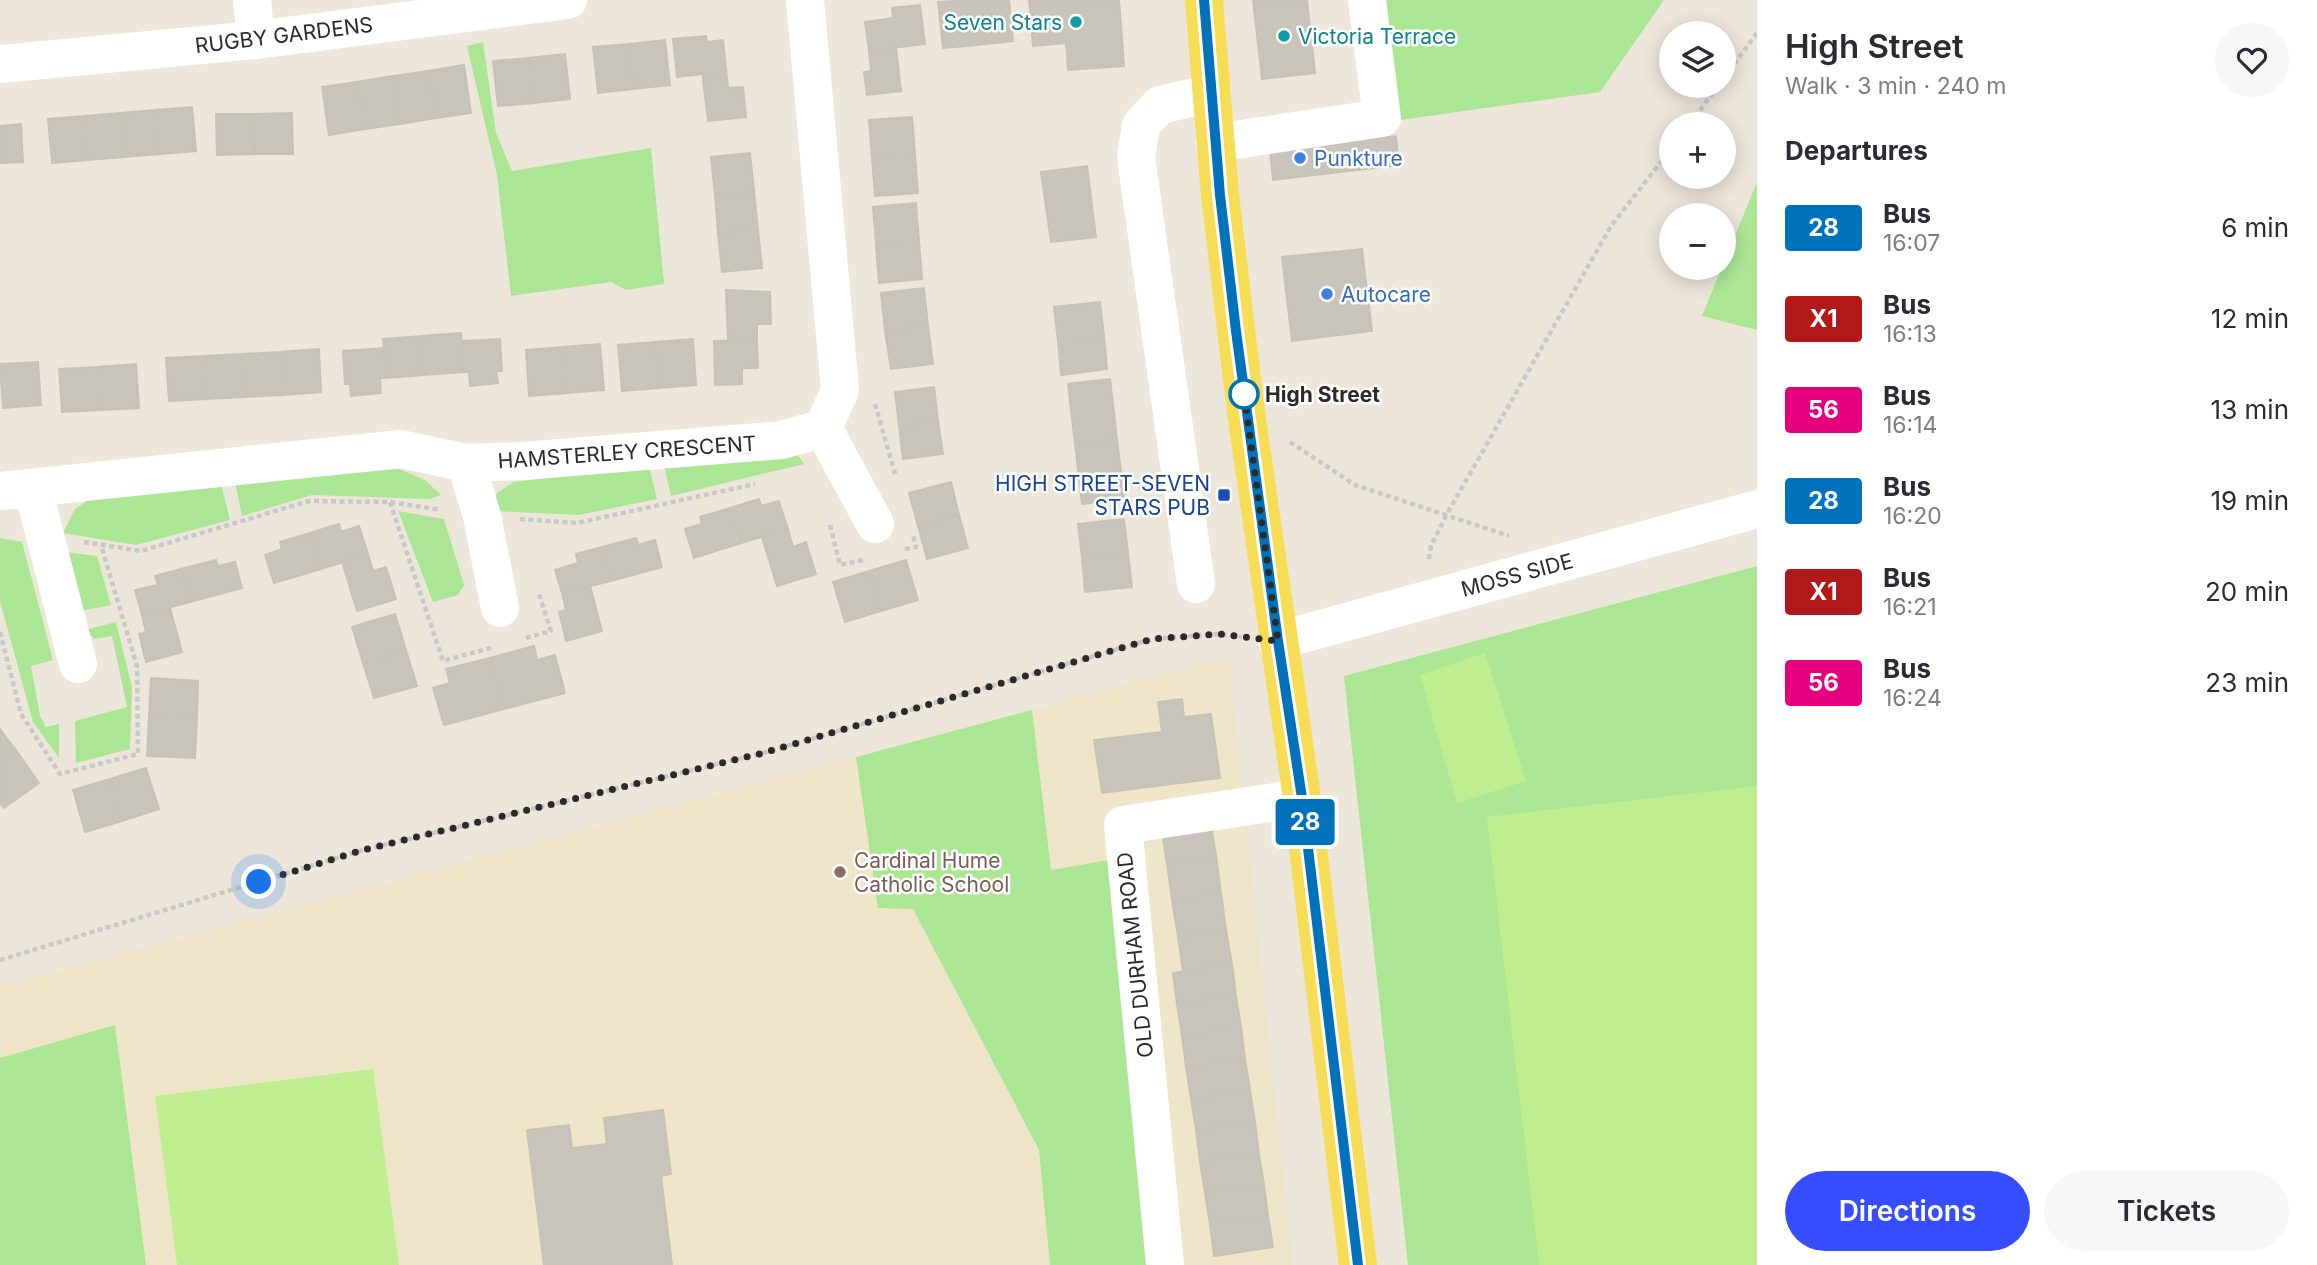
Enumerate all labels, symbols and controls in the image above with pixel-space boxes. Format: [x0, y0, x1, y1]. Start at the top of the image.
place label: Seven Stars [944, 10, 1062, 35]
street label: RUGBY GARDENS [194, 12, 374, 58]
marker: Seven Stars [1068, 14, 1084, 30]
map controls [1659, 21, 1736, 280]
button: layers [1659, 21, 1736, 98]
button: heart [2215, 23, 2289, 97]
place label: Victoria Terrace [1298, 24, 1456, 49]
text: High Street [1785, 26, 1964, 66]
marker: Victoria Terrace [1276, 28, 1292, 44]
text: Walk · 3 min · 240 m [1785, 72, 2006, 100]
button: + [1659, 112, 1736, 189]
text: Departures [1785, 135, 1928, 166]
place label: Punkture [1314, 146, 1403, 171]
marker: Punkture [1292, 150, 1308, 166]
text: Bus [1883, 198, 1931, 229]
button: − [1659, 203, 1736, 280]
text: 6 min [2221, 212, 2289, 243]
text: 28 [1808, 213, 1839, 242]
text: 16:07 [1883, 229, 1940, 257]
place label: Autocare [1341, 282, 1431, 307]
marker: Autocare [1319, 286, 1335, 302]
text: Bus [1883, 289, 1931, 320]
text: 12 min [2211, 303, 2289, 334]
text: X1 [1809, 304, 1838, 333]
text: 16:13 [1883, 320, 1937, 348]
marker: High Street [1229, 379, 1259, 409]
text: Bus [1883, 380, 1931, 411]
place label: High Street [1265, 382, 1380, 407]
text: 13 min [2211, 394, 2289, 425]
text: 56 [1808, 395, 1839, 424]
text: 16:14 [1883, 411, 1937, 439]
street label: HAMSTERLEY CRESCENT [497, 430, 757, 474]
place label: HIGH STREET-SEVEN STARS PUB [995, 471, 1210, 520]
text: Bus [1883, 471, 1931, 502]
text: 19 min [2211, 485, 2289, 516]
text: 28 [1808, 486, 1839, 515]
marker: HIGH STREET-SEVEN STARS PUB [1216, 487, 1232, 503]
text: 16:20 [1883, 502, 1942, 530]
street label: MOSS SIDE [1458, 548, 1576, 602]
text: Bus [1883, 562, 1931, 593]
text: 20 min [2205, 576, 2289, 607]
text: X1 [1809, 577, 1838, 606]
text: 16:21 [1883, 593, 1937, 621]
text: Bus [1883, 653, 1931, 684]
text: 23 min [2205, 667, 2289, 698]
text: 56 [1808, 668, 1839, 697]
text: 16:24 [1883, 684, 1942, 712]
line badge: 28 [1274, 799, 1336, 845]
text: 28 [1290, 807, 1320, 836]
place label: Cardinal Hume Catholic School [854, 848, 1009, 897]
street label: OLD DURHAM ROAD [1112, 851, 1158, 1059]
your location [241, 864, 276, 899]
marker: Cardinal Hume Catholic School [832, 864, 848, 880]
button: Directions [1785, 1171, 2030, 1251]
button: Tickets [2044, 1171, 2289, 1251]

